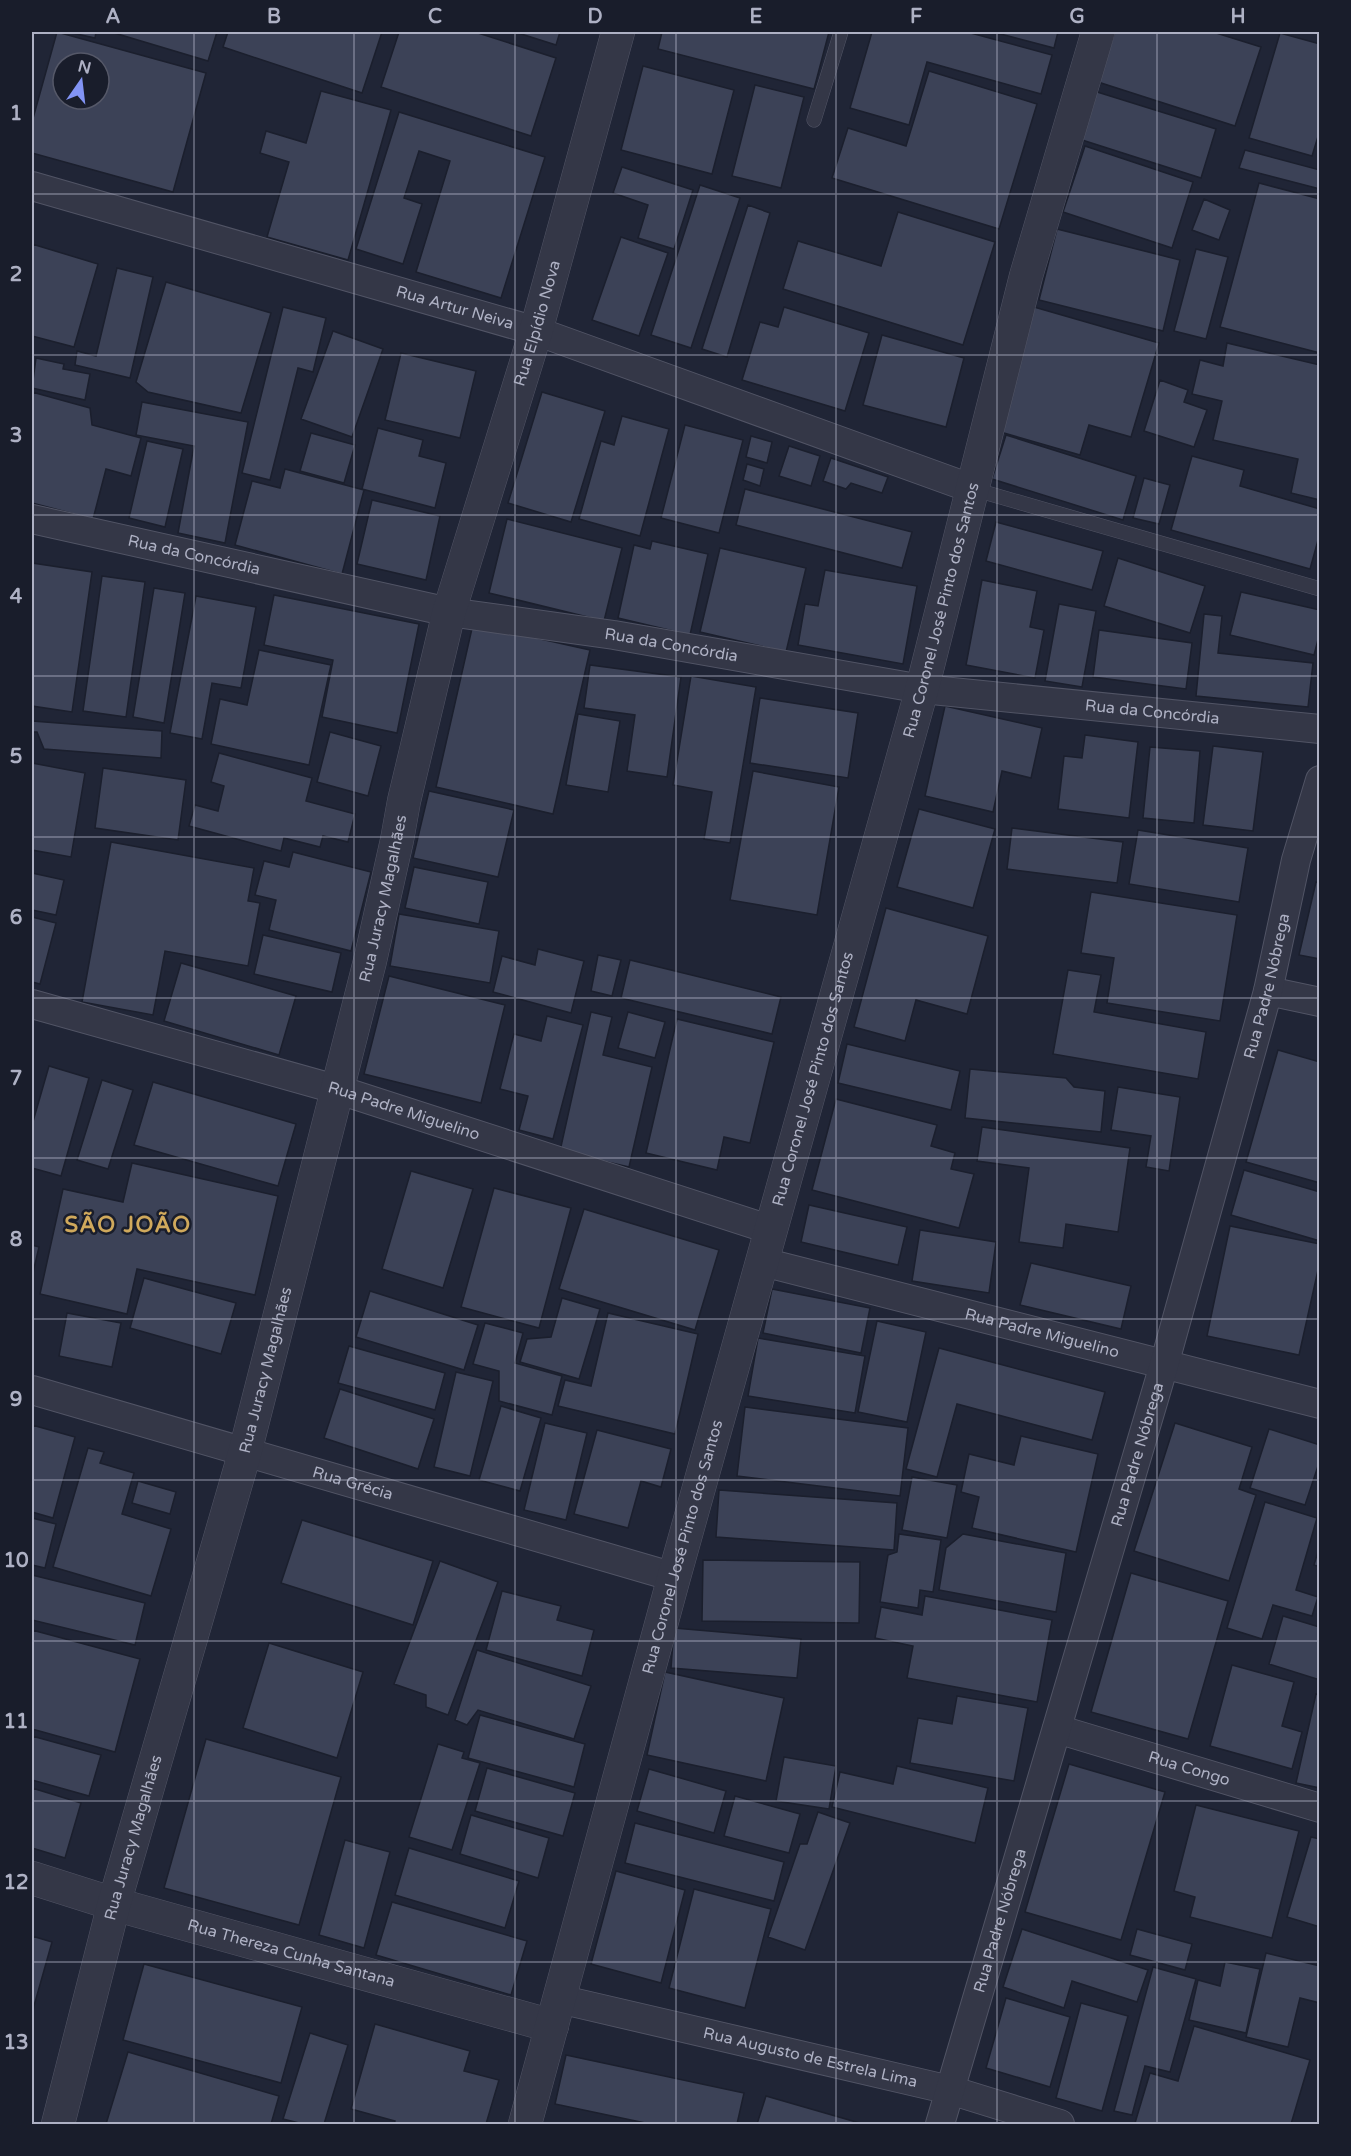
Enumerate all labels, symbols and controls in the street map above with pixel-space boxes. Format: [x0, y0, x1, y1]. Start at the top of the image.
text: A [106, 5, 121, 29]
text: B [267, 5, 281, 29]
text: C [428, 5, 442, 29]
text: D [587, 5, 603, 29]
text: E [750, 5, 763, 29]
text: F [910, 5, 922, 29]
text: G [1069, 5, 1085, 29]
text: H [1230, 5, 1246, 29]
north arrow [51, 51, 111, 111]
text: N [76, 56, 93, 79]
text: 1 [10, 102, 22, 126]
street label: Rua Elpídio Nova [509, 258, 565, 389]
text: 2 [10, 263, 22, 287]
street label: Rua Artur Neiva [394, 281, 516, 334]
text: 3 [10, 424, 22, 448]
street label: Rua Coronel José Pinto dos Santos [899, 480, 984, 740]
street label: Rua da Concórdia [126, 531, 262, 580]
text: 4 [10, 585, 23, 609]
street label: Rua da Concórdia [603, 624, 740, 667]
street label: Rua da Concórdia [1084, 695, 1221, 729]
text: 5 [10, 745, 22, 769]
street label: Rua Juracy Magalhães [355, 813, 411, 985]
text: 6 [10, 906, 22, 930]
street label: Rua Padre Nóbrega [1240, 911, 1294, 1061]
street label: Rua Coronel José Pinto dos Santos [768, 949, 858, 1208]
text: 7 [10, 1067, 22, 1091]
street label: Rua Padre Miguelino [326, 1077, 482, 1145]
district label: SÃO JOÃO [65, 1211, 192, 1238]
text: 8 [10, 1228, 22, 1252]
street label: Rua Juracy Magalhães [235, 1285, 297, 1456]
street label: Rua Padre Miguelino [963, 1304, 1121, 1362]
street label: Rua Padre Nóbrega [1107, 1380, 1168, 1529]
text: 9 [10, 1388, 22, 1412]
street label: Rua Coronel José Pinto dos Santos [638, 1418, 727, 1677]
street label: Rua Grécia [310, 1462, 395, 1505]
text: 10 [3, 1549, 29, 1573]
text: 11 [3, 1710, 29, 1734]
street label: Rua Congo [1146, 1747, 1233, 1790]
street label: Rua Juracy Magalhães [100, 1753, 167, 1922]
street label: Rua Padre Nóbrega [969, 1846, 1031, 1995]
text: 12 [3, 1871, 29, 1895]
street label: Rua Thereza Cunha Santana [185, 1915, 397, 1992]
street label: Rua Augusto de Estrela Lima [701, 2023, 919, 2092]
text: 13 [3, 2031, 29, 2055]

